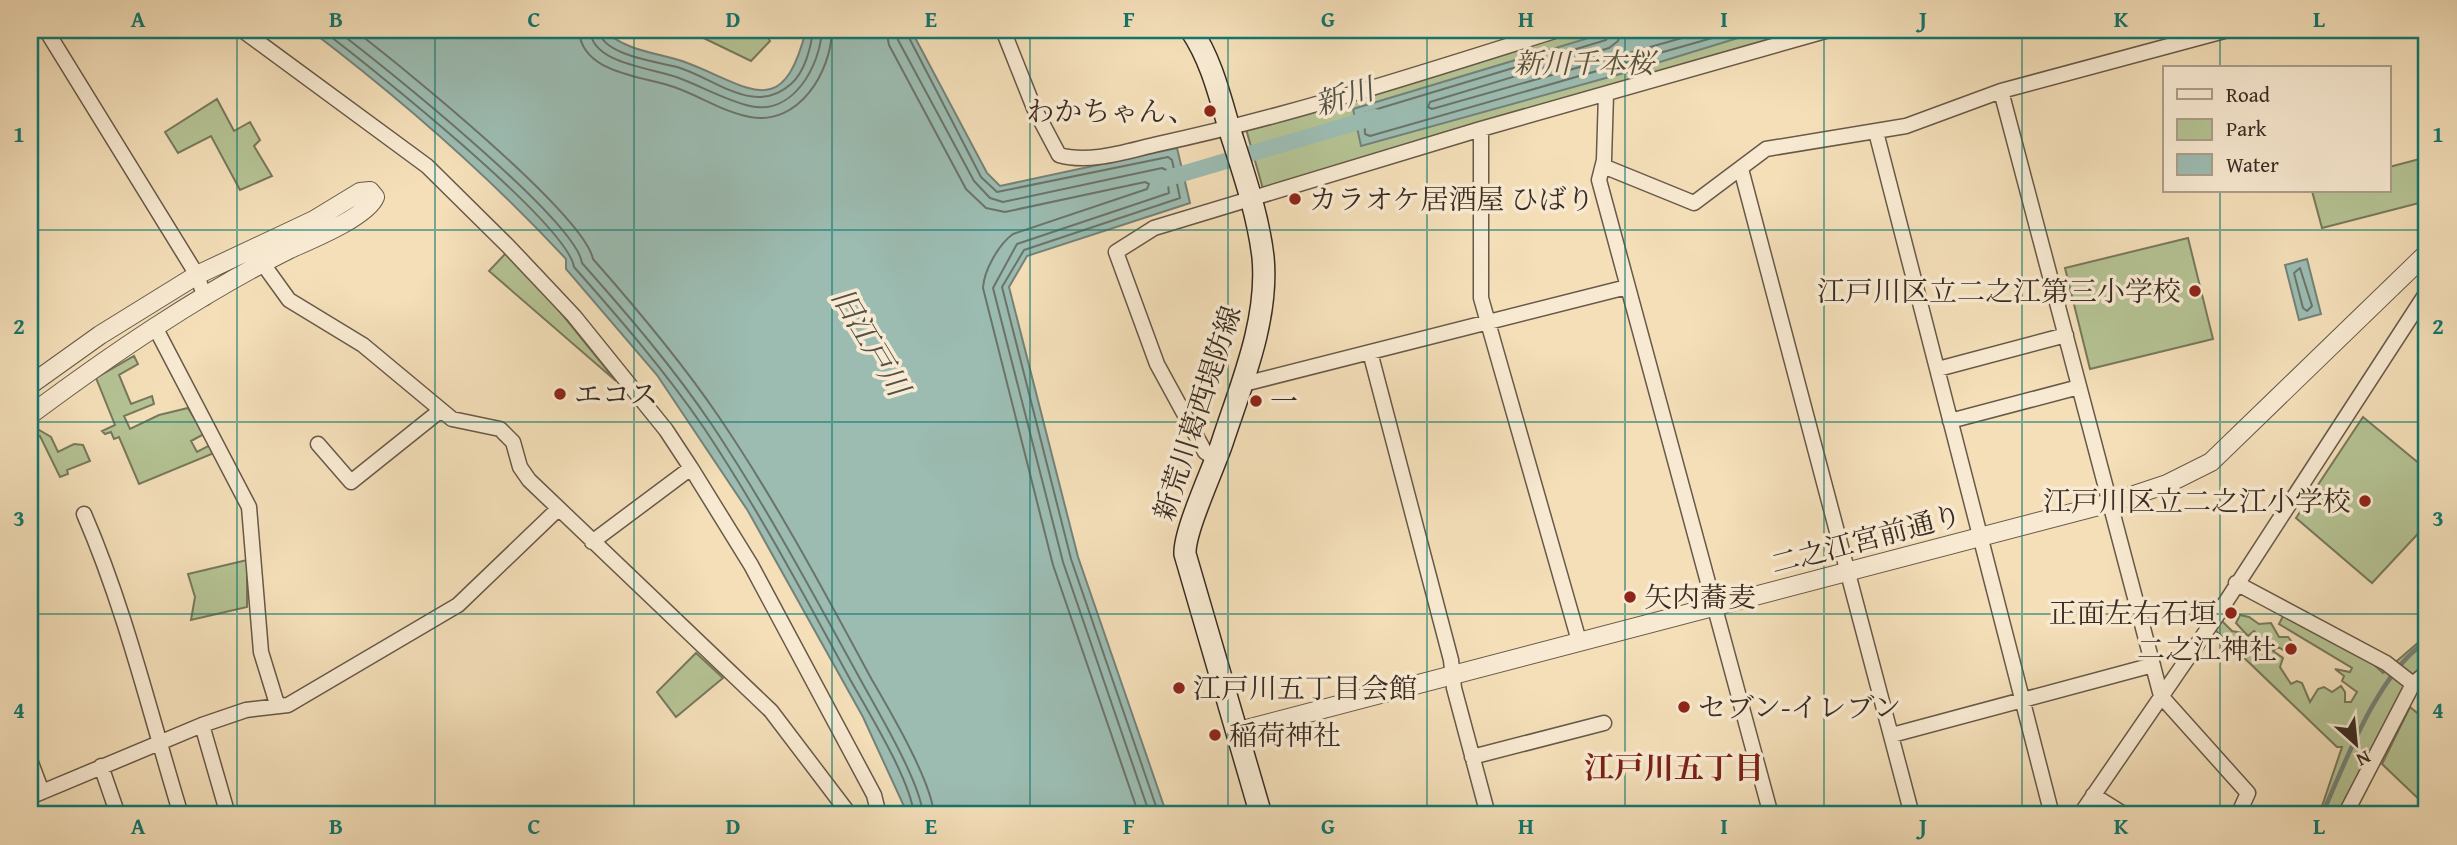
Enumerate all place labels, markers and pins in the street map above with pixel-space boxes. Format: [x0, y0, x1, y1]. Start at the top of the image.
place label: わかちゃん、 [1026, 90, 1196, 131]
marker: わかちゃん、 [1202, 103, 1218, 119]
place label: カラオケ居酒屋 ひばり [1309, 178, 1595, 219]
marker: カラオケ居酒屋 ひばり [1287, 191, 1303, 207]
place label: 江戸川区立二之江第三小学校 [1817, 270, 2181, 311]
marker: 江戸川区立二之江第三小学校 [2187, 283, 2203, 299]
place label: エコス [574, 373, 658, 414]
place label: 一 [1270, 380, 1298, 421]
marker: エコス [552, 386, 568, 402]
marker: 一 [1248, 393, 1264, 409]
place label: 江戸川区立二之江小学校 [2043, 480, 2351, 521]
marker: 江戸川区立二之江小学校 [2357, 493, 2373, 509]
place label: 矢内蕎麦 [1644, 576, 1756, 617]
marker: 矢内蕎麦 [1622, 589, 1638, 605]
place label: 正面左右石垣 [2049, 592, 2217, 633]
marker: 正面左右石垣 [2223, 605, 2239, 621]
place label: 二之江神社 [2137, 628, 2277, 669]
marker: 二之江神社 [2283, 641, 2299, 657]
place label: 江戸川五丁目会館 [1193, 667, 1417, 708]
marker: 江戸川五丁目会館 [1171, 680, 1187, 696]
place label: セブン-イレブン [1698, 686, 1901, 727]
marker: セブン-イレブン [1676, 699, 1692, 715]
place label: 稲荷神社 [1229, 714, 1341, 755]
marker: 稲荷神社 [1207, 727, 1223, 743]

